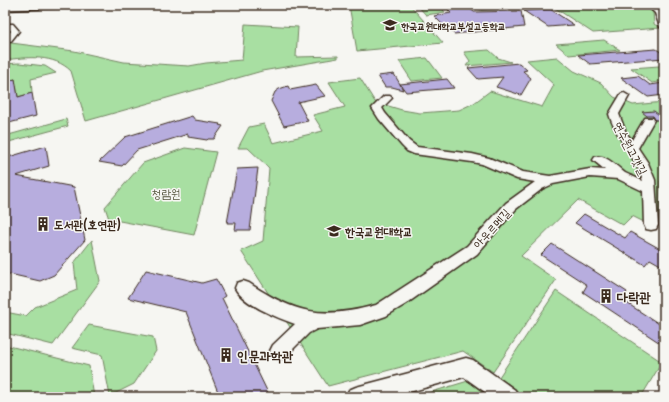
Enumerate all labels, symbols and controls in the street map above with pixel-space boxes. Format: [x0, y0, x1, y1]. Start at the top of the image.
school or university icon: 한국교원대학교부설고등학교 [382, 17, 398, 33]
place label: 한국교원대학교부설고등학교 [401, 18, 506, 33]
street label: 연수원고갯길 [609, 118, 653, 178]
park label: 청람원 [152, 184, 180, 202]
street label: 아우르메길 [468, 204, 514, 252]
place label: 도서관(호연관) [54, 215, 121, 233]
building icon: 도서관(호연관) [35, 216, 51, 232]
place label: 한국교원대학교 [344, 222, 413, 240]
school or university icon: 한국교원대학교 [326, 223, 342, 239]
place label: 다락관 [616, 286, 652, 307]
building icon: 다락관 [598, 288, 614, 304]
place label: 인문과학관 [237, 345, 294, 366]
building icon: 인문과학관 [218, 347, 234, 363]

